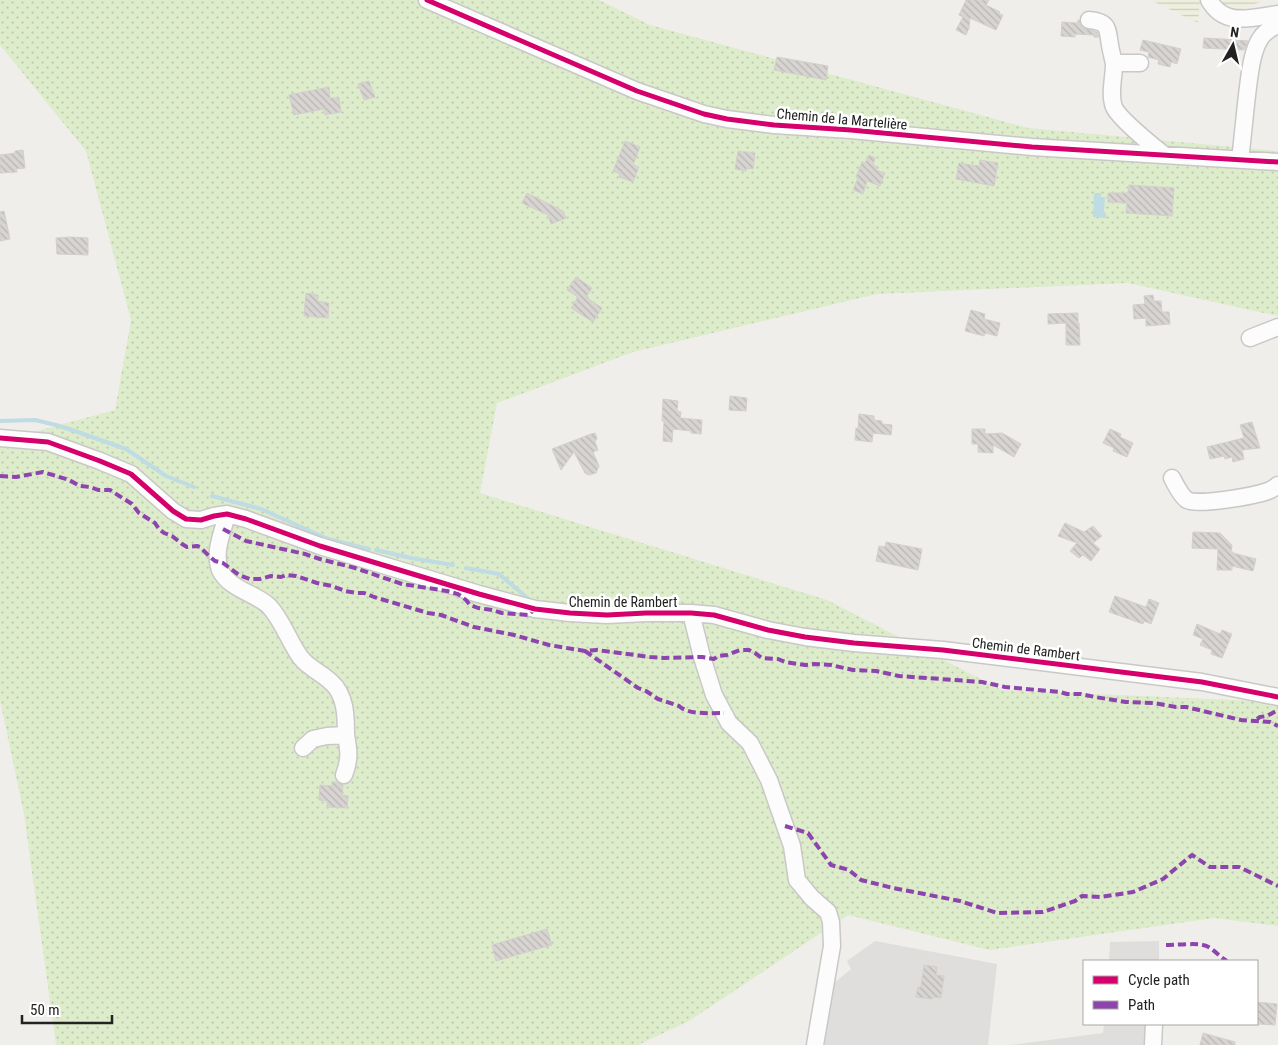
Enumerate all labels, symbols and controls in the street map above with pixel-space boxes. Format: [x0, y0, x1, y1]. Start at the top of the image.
north arrow [1208, 20, 1258, 70]
text: N [1229, 24, 1240, 41]
street label: Chemin de la Martelière [776, 105, 908, 133]
street label: Chemin de Rambert [569, 594, 677, 610]
street label: Chemin de Rambert [971, 634, 1081, 664]
legend [1083, 960, 1258, 1025]
text: Cycle path [1128, 971, 1190, 989]
scale bar [22, 992, 112, 1024]
text: Path [1128, 996, 1155, 1014]
text: 50 m [30, 1001, 60, 1019]

